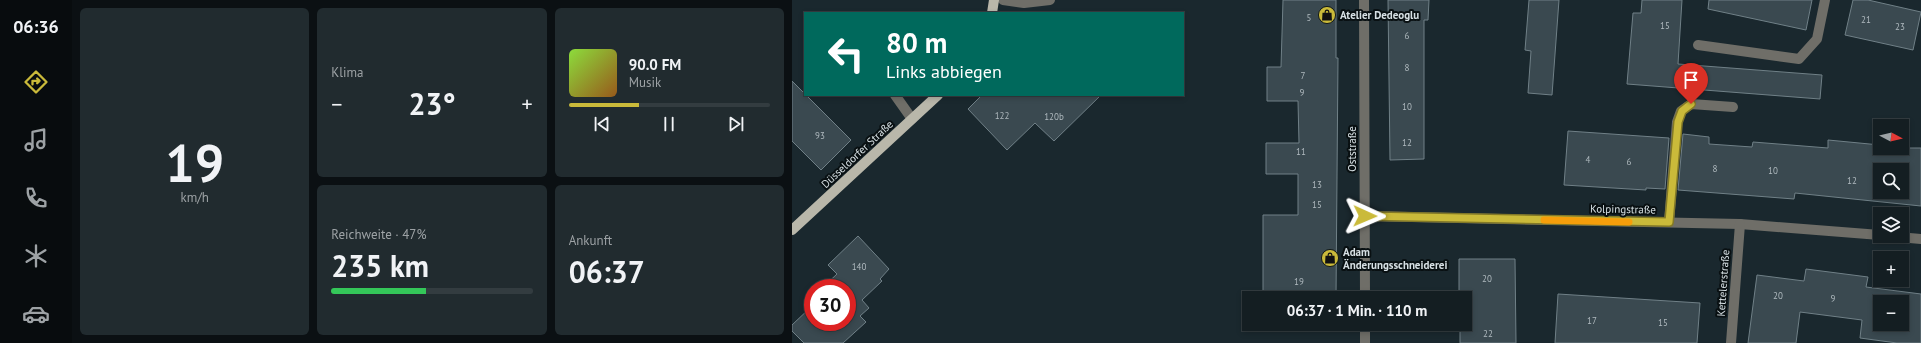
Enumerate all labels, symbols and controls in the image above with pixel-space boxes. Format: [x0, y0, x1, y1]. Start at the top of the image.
shop icon: Atelier Dedeoglu [1317, 5, 1337, 25]
place label: Atelier Dedeoglu [1340, 8, 1419, 22]
house number: 5 [1307, 12, 1312, 23]
house number: 21 [1861, 14, 1871, 25]
text: 06:36 [13, 15, 59, 38]
house number: 15 [1660, 20, 1670, 31]
house number: 23 [1895, 21, 1905, 32]
text: 80 m [886, 24, 947, 61]
icon: left [820, 28, 872, 80]
house number: 6 [1405, 30, 1410, 41]
text: 90.0 FM [629, 55, 681, 74]
text: Links abbiegen [886, 60, 1002, 83]
house number: 8 [1405, 62, 1410, 73]
pin [1674, 63, 1708, 104]
text: Klima [331, 64, 364, 81]
icon: directions [22, 68, 50, 96]
icon: arrive [1680, 69, 1702, 91]
house number: 7 [1301, 70, 1306, 81]
text: Musik [629, 74, 661, 91]
text: 23° [408, 84, 456, 123]
house number: 9 [1300, 87, 1305, 98]
text: − [331, 90, 342, 118]
text: + [522, 90, 533, 118]
house number: 10 [1402, 101, 1412, 112]
house number: 122 [995, 110, 1009, 121]
house number: 120b [1044, 111, 1064, 122]
icon: previous [591, 113, 613, 135]
icon: pause [658, 113, 680, 135]
icon: next [725, 113, 747, 135]
street label: Düsseldorfer Straße [818, 117, 896, 191]
north arrow [1873, 119, 1909, 155]
map controls [1873, 119, 1909, 331]
icon: music [22, 126, 50, 154]
street label: Oststraße [1345, 126, 1359, 172]
text: 19 [165, 129, 224, 196]
house number: 93 [815, 130, 825, 141]
house number: 12 [1402, 137, 1412, 148]
house number: 11 [1296, 146, 1306, 157]
house number: 4 [1586, 154, 1591, 165]
house number: 6 [1627, 156, 1632, 167]
house number: 8 [1713, 163, 1718, 174]
button: search [1873, 163, 1909, 199]
house number: 10 [1768, 165, 1778, 176]
house number: 12 [1847, 175, 1857, 186]
house number: 13 [1312, 179, 1322, 190]
icon: phone [22, 184, 50, 212]
text: km/h [180, 189, 209, 206]
position arrow [1344, 195, 1386, 237]
house number: 15 [1312, 199, 1322, 210]
street label: Kolpingstraße [1590, 201, 1656, 217]
button: layers [1873, 207, 1909, 243]
text: Reichweite · 47% [331, 226, 427, 243]
text: Ankunft [569, 232, 612, 249]
icon: climate [22, 242, 50, 270]
place label: Adam Änderungsschneiderei [1343, 245, 1447, 272]
text: 235 km [331, 246, 429, 285]
shop icon: Adam Änderungsschneiderei [1320, 248, 1340, 268]
street label: Kettelerstraße [1714, 249, 1732, 317]
button: + [1873, 251, 1909, 287]
text: 06:37 [569, 252, 645, 291]
house number: 140 [852, 261, 866, 272]
house number: 20 [1482, 273, 1492, 284]
house number: 19 [1294, 276, 1304, 287]
speed limit sign: 30 [804, 279, 856, 331]
house number: 20 [1773, 290, 1783, 301]
house number: 9 [1831, 293, 1836, 304]
button: − [1873, 295, 1909, 331]
icon: car [22, 300, 50, 328]
text: 06:37 · 1 Min. · 110 m [1287, 301, 1427, 320]
house number: 17 [1587, 315, 1597, 326]
house number: 15 [1658, 317, 1668, 328]
house number: 22 [1483, 328, 1493, 339]

